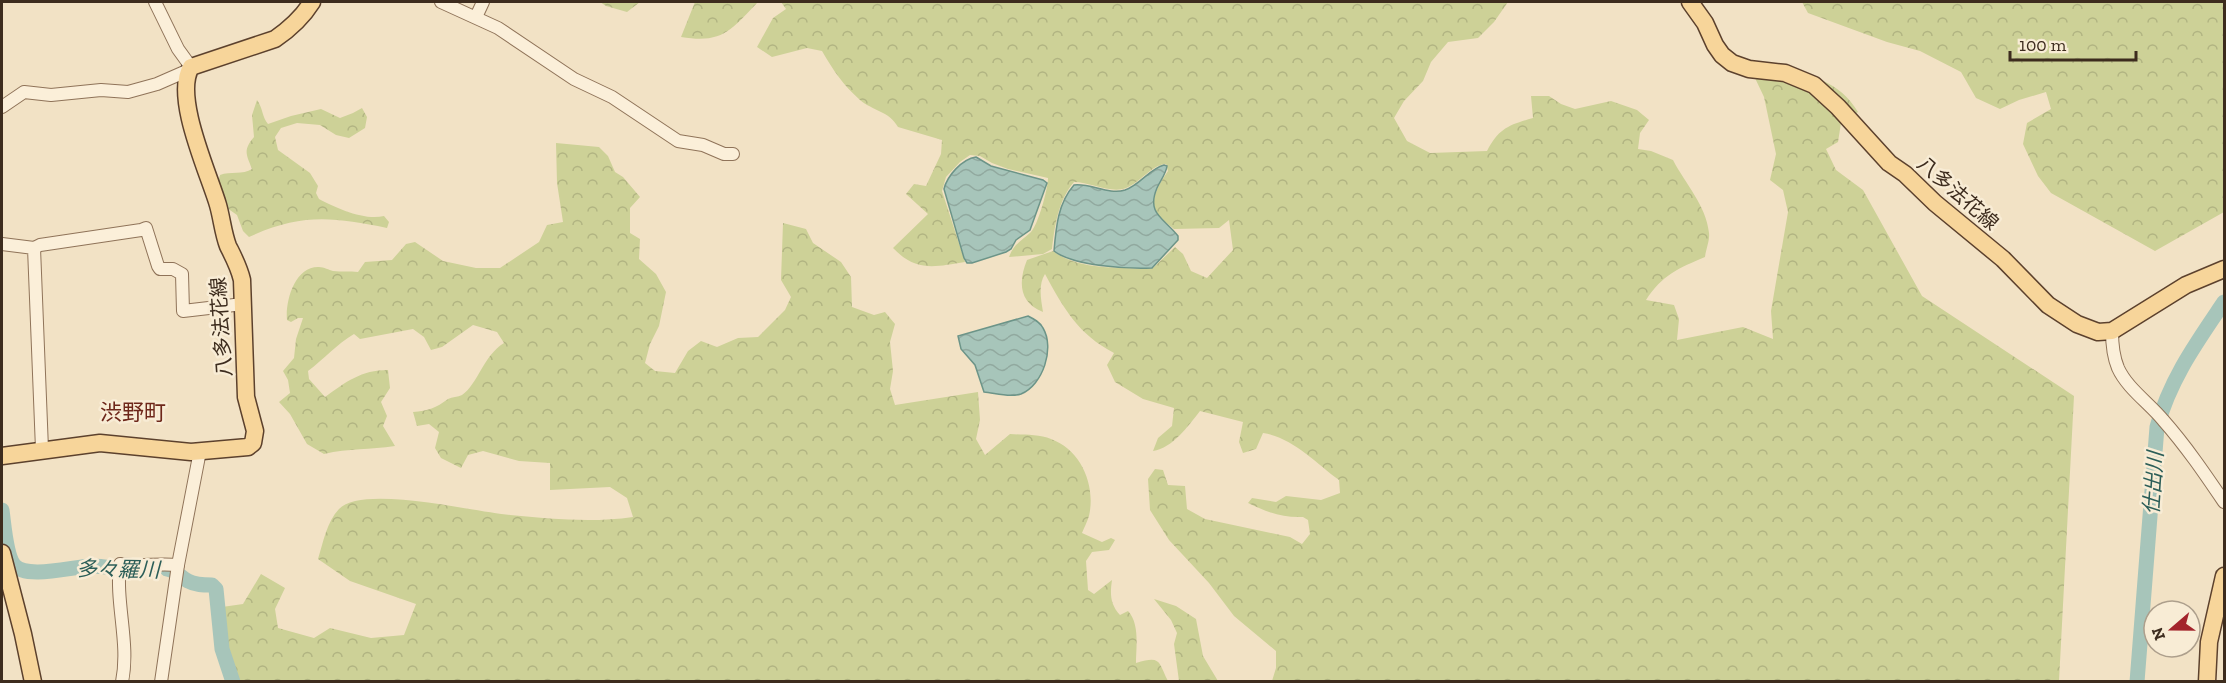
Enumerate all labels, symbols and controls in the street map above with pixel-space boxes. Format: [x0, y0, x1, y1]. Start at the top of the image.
scale bar [2010, 24, 2136, 62]
text: 100 m [2019, 34, 2067, 56]
street label: 八多法花線 [1912, 151, 2004, 235]
street label: 八多法花線 [206, 276, 236, 378]
district label: 渋野町 [100, 399, 166, 426]
water label: 仕出川 [2138, 449, 2168, 515]
water label: 多々羅川 [76, 556, 162, 582]
north arrow [2142, 599, 2202, 659]
text: N [2147, 625, 2169, 643]

